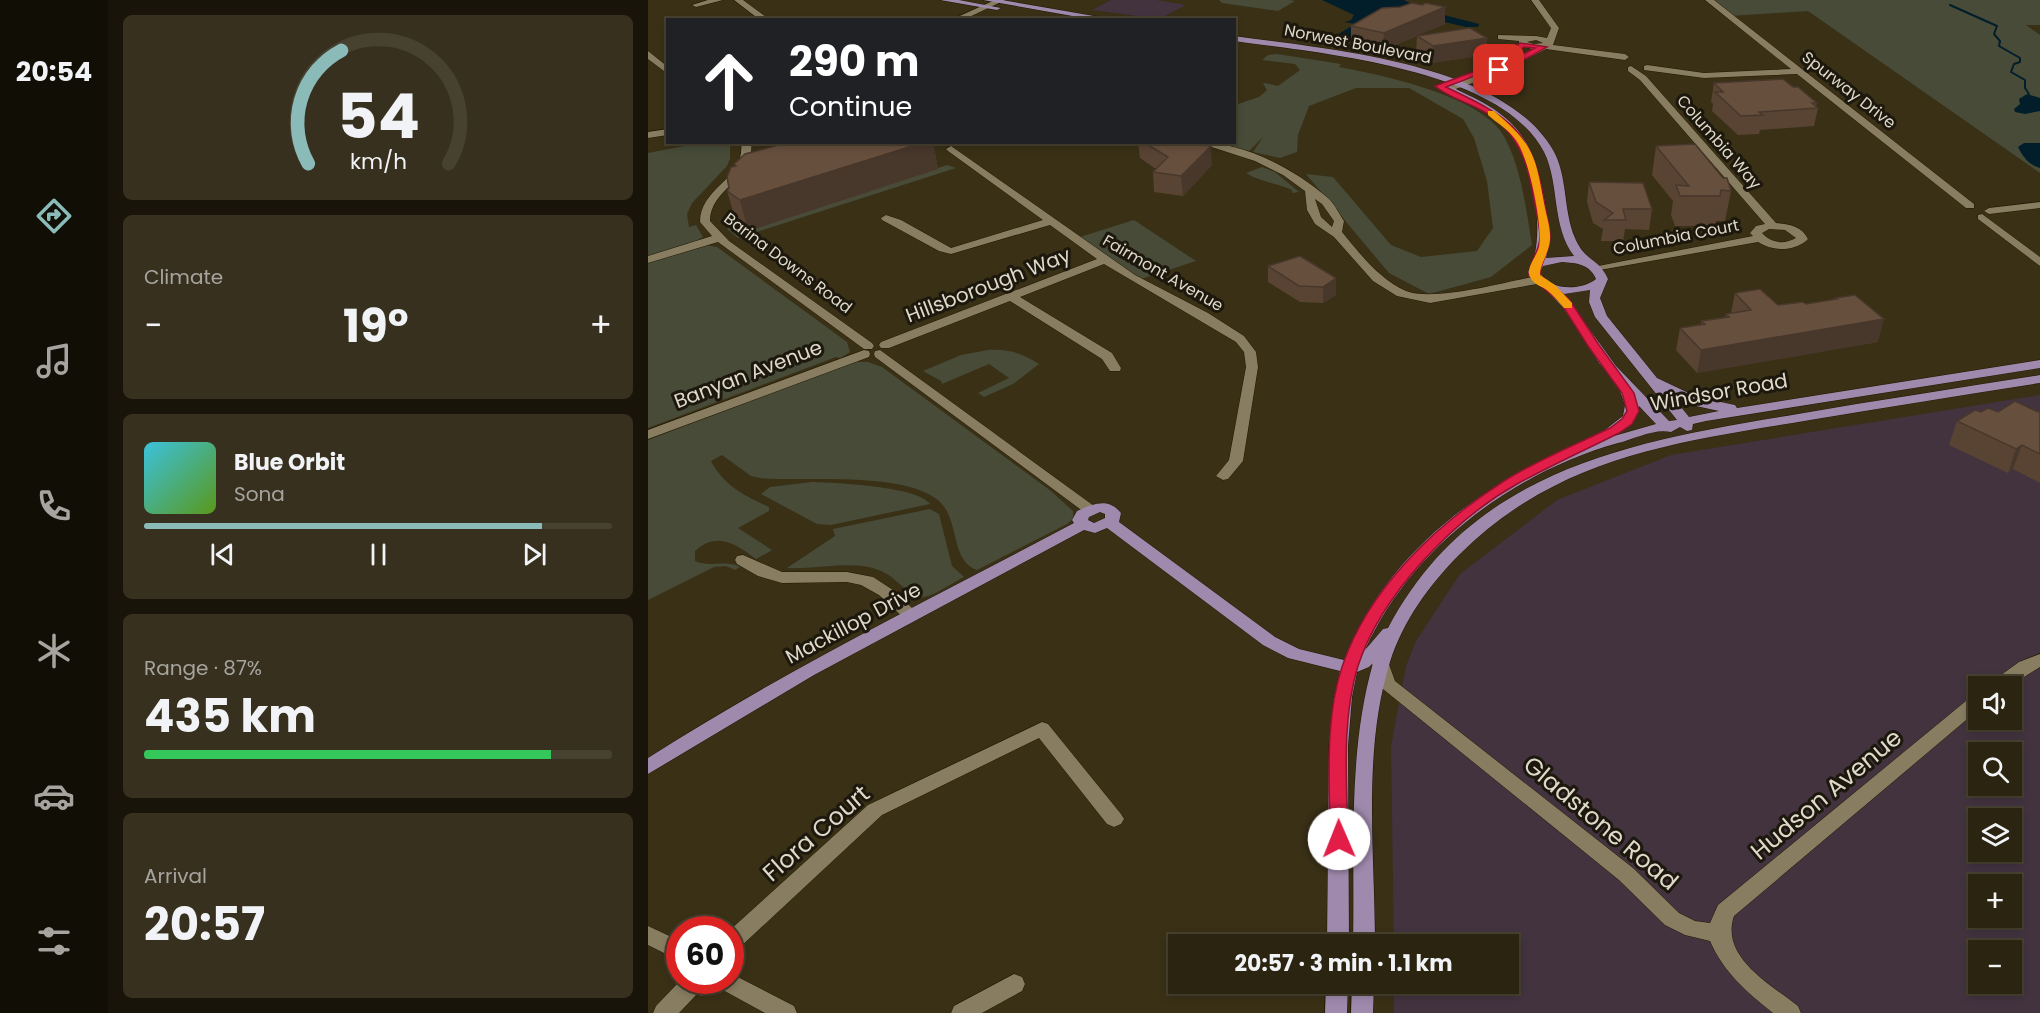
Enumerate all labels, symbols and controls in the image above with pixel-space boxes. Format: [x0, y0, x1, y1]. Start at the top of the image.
street label: Norwest Boulevard [1282, 18, 1434, 70]
text: 290 m [789, 32, 920, 91]
icon: ahead [690, 42, 768, 120]
pin [1473, 44, 1524, 95]
street label: Spurway Drive [1797, 46, 1901, 134]
text: 20:54 [16, 53, 92, 90]
icon: arrive [1482, 53, 1515, 86]
text: 54 [337, 72, 419, 160]
text: Continue [789, 88, 912, 125]
street label: Columbia Way [1671, 90, 1767, 194]
text: km/h [349, 147, 407, 178]
icon: directions [33, 195, 75, 237]
street label: Barina Downs Road [719, 207, 857, 319]
street label: Columbia Court [1611, 213, 1741, 260]
street label: Fairmont Avenue [1098, 229, 1228, 317]
street label: Hillsborough Way [902, 241, 1074, 329]
text: Climate [144, 263, 223, 291]
text: 19° [343, 295, 409, 358]
text: − [144, 302, 162, 349]
text: + [589, 302, 612, 349]
street label: Banyan Avenue [670, 333, 826, 415]
icon: music [33, 340, 75, 382]
street label: Windsor Road [1648, 366, 1790, 418]
text: Blue Orbit [234, 447, 345, 478]
text: Sona [234, 480, 285, 508]
icon: phone [33, 485, 75, 527]
icon: previous [206, 538, 239, 571]
icon: pause [362, 538, 395, 571]
icon: next [518, 538, 551, 571]
street label: Mackillop Drive [780, 575, 926, 671]
icon: climate [33, 630, 75, 672]
text: Range · 87% [144, 654, 262, 682]
map controls [1968, 676, 2022, 994]
button: sound [1968, 676, 2022, 730]
text: 435 km [144, 685, 316, 748]
street label: Hudson Avenue [1743, 721, 1909, 867]
button: search [1968, 742, 2022, 796]
street label: Gladstone Road [1517, 748, 1685, 898]
icon: car [33, 775, 75, 817]
street label: Flora Court [755, 777, 877, 889]
position arrow [1307, 807, 1371, 871]
button: layers [1968, 808, 2022, 862]
text: Arrival [144, 862, 207, 890]
button: + [1968, 874, 2022, 928]
text: 20:57 [144, 893, 265, 956]
speed limit sign: 60 [666, 916, 744, 994]
icon: filters [33, 920, 75, 962]
button: − [1968, 940, 2022, 994]
text: 20:57 · 3 min · 1.1 km [1235, 948, 1452, 979]

